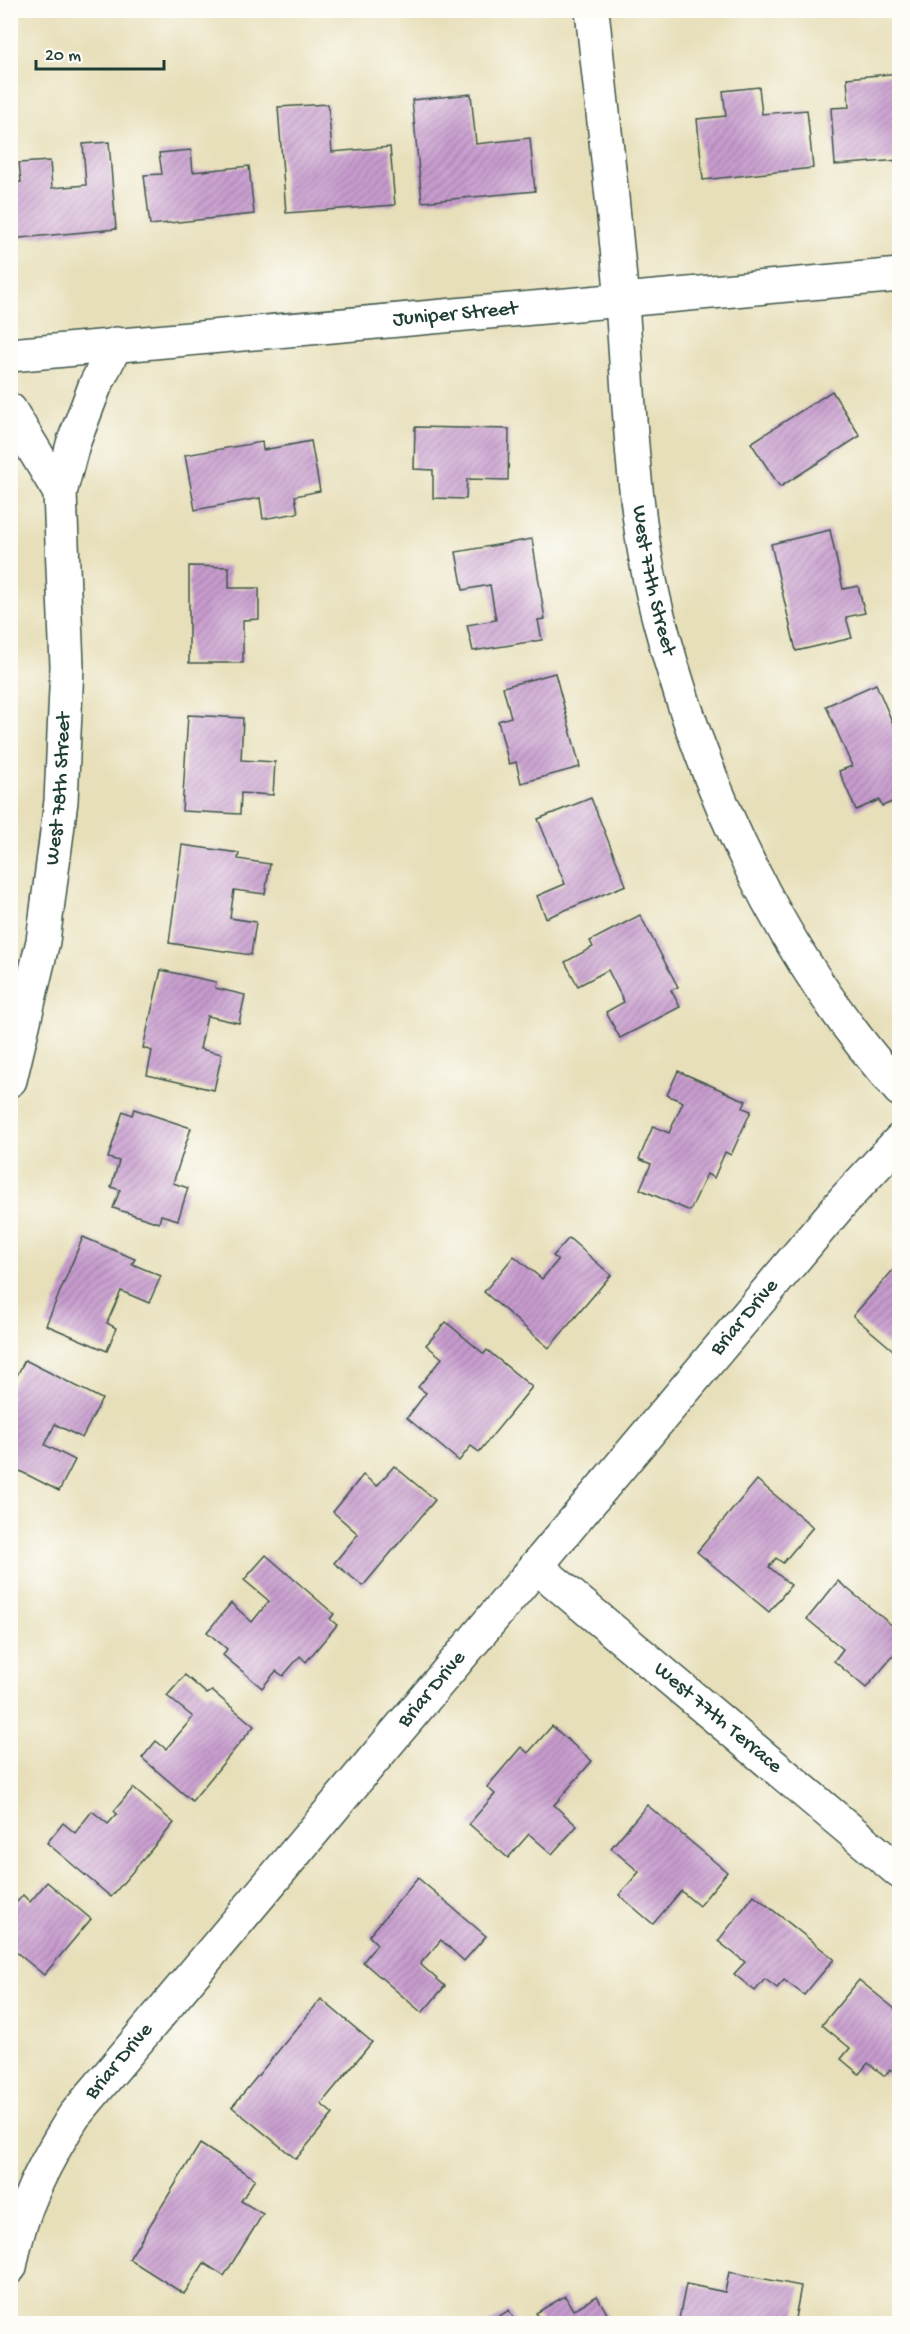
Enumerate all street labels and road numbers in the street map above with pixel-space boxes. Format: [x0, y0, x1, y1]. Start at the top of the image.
street label: Juniper Street [392, 297, 521, 333]
street label: West 77th Street [625, 504, 681, 661]
street label: West 78th Street [40, 709, 78, 867]
street label: Briar Drive [705, 1273, 785, 1362]
street label: Briar Drive [392, 1645, 472, 1734]
street label: West 77th Terrace [648, 1657, 788, 1780]
street label: Briar Drive [80, 2017, 160, 2106]

